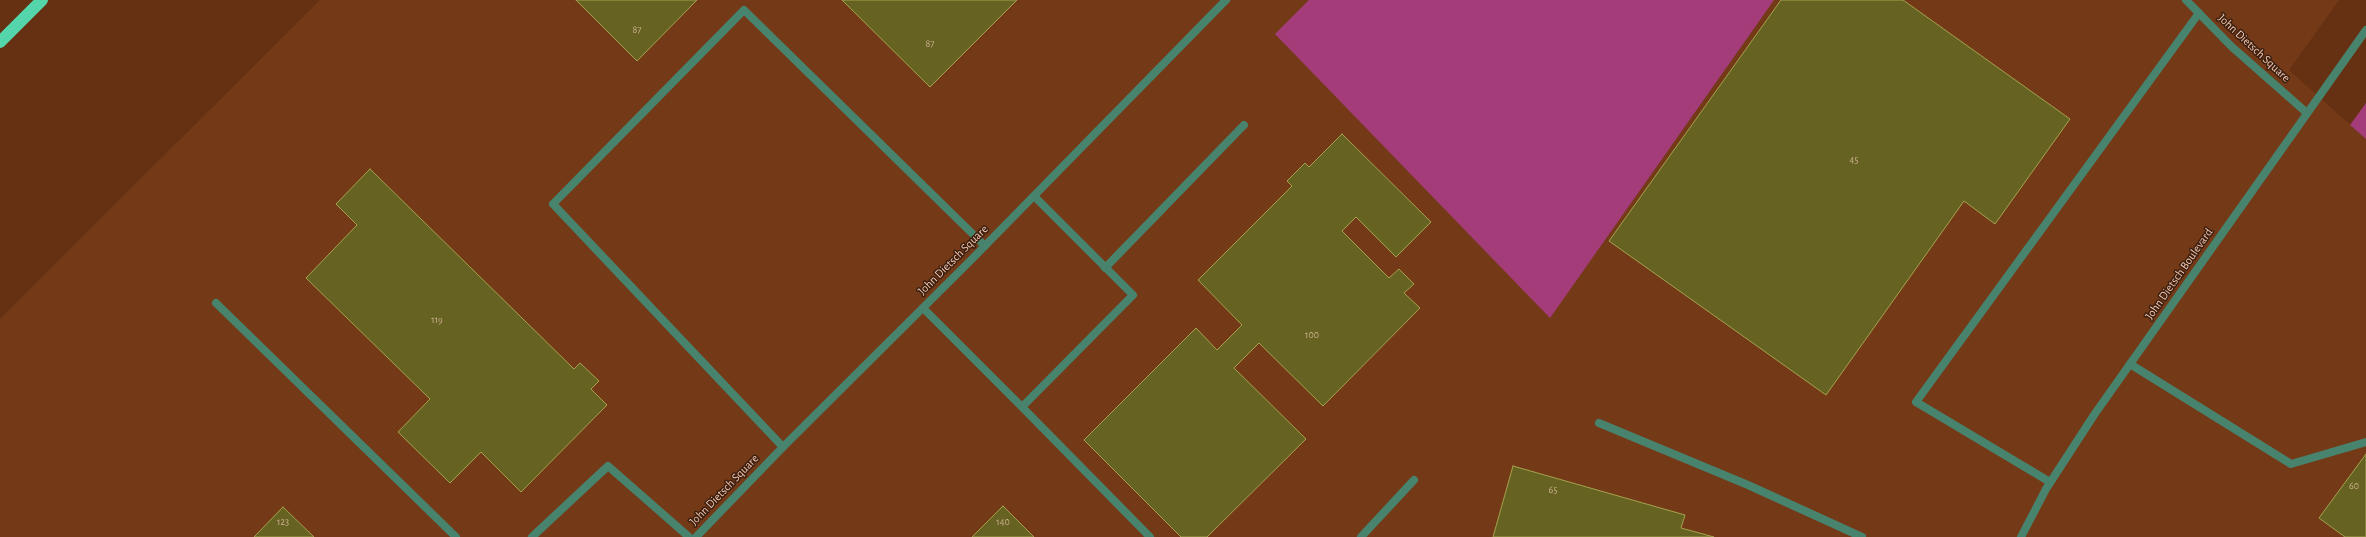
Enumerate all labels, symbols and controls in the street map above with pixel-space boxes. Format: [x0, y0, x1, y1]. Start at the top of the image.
street label: John Dietsch Square [2215, 11, 2293, 85]
house number: 87 [633, 24, 641, 36]
house number: 87 [926, 38, 934, 50]
house number: 45 [1850, 154, 1858, 166]
street label: John Dietsch Square [915, 222, 991, 298]
street label: John Dietsch Boulevard [2142, 226, 2216, 322]
house number: 119 [431, 314, 443, 326]
house number: 100 [1305, 329, 1319, 341]
street label: John Dietsch Square [686, 451, 762, 529]
house number: 60 [2349, 480, 2359, 492]
house number: 65 [1549, 484, 1557, 496]
house number: 123 [277, 516, 289, 528]
house number: 140 [996, 516, 1010, 528]

